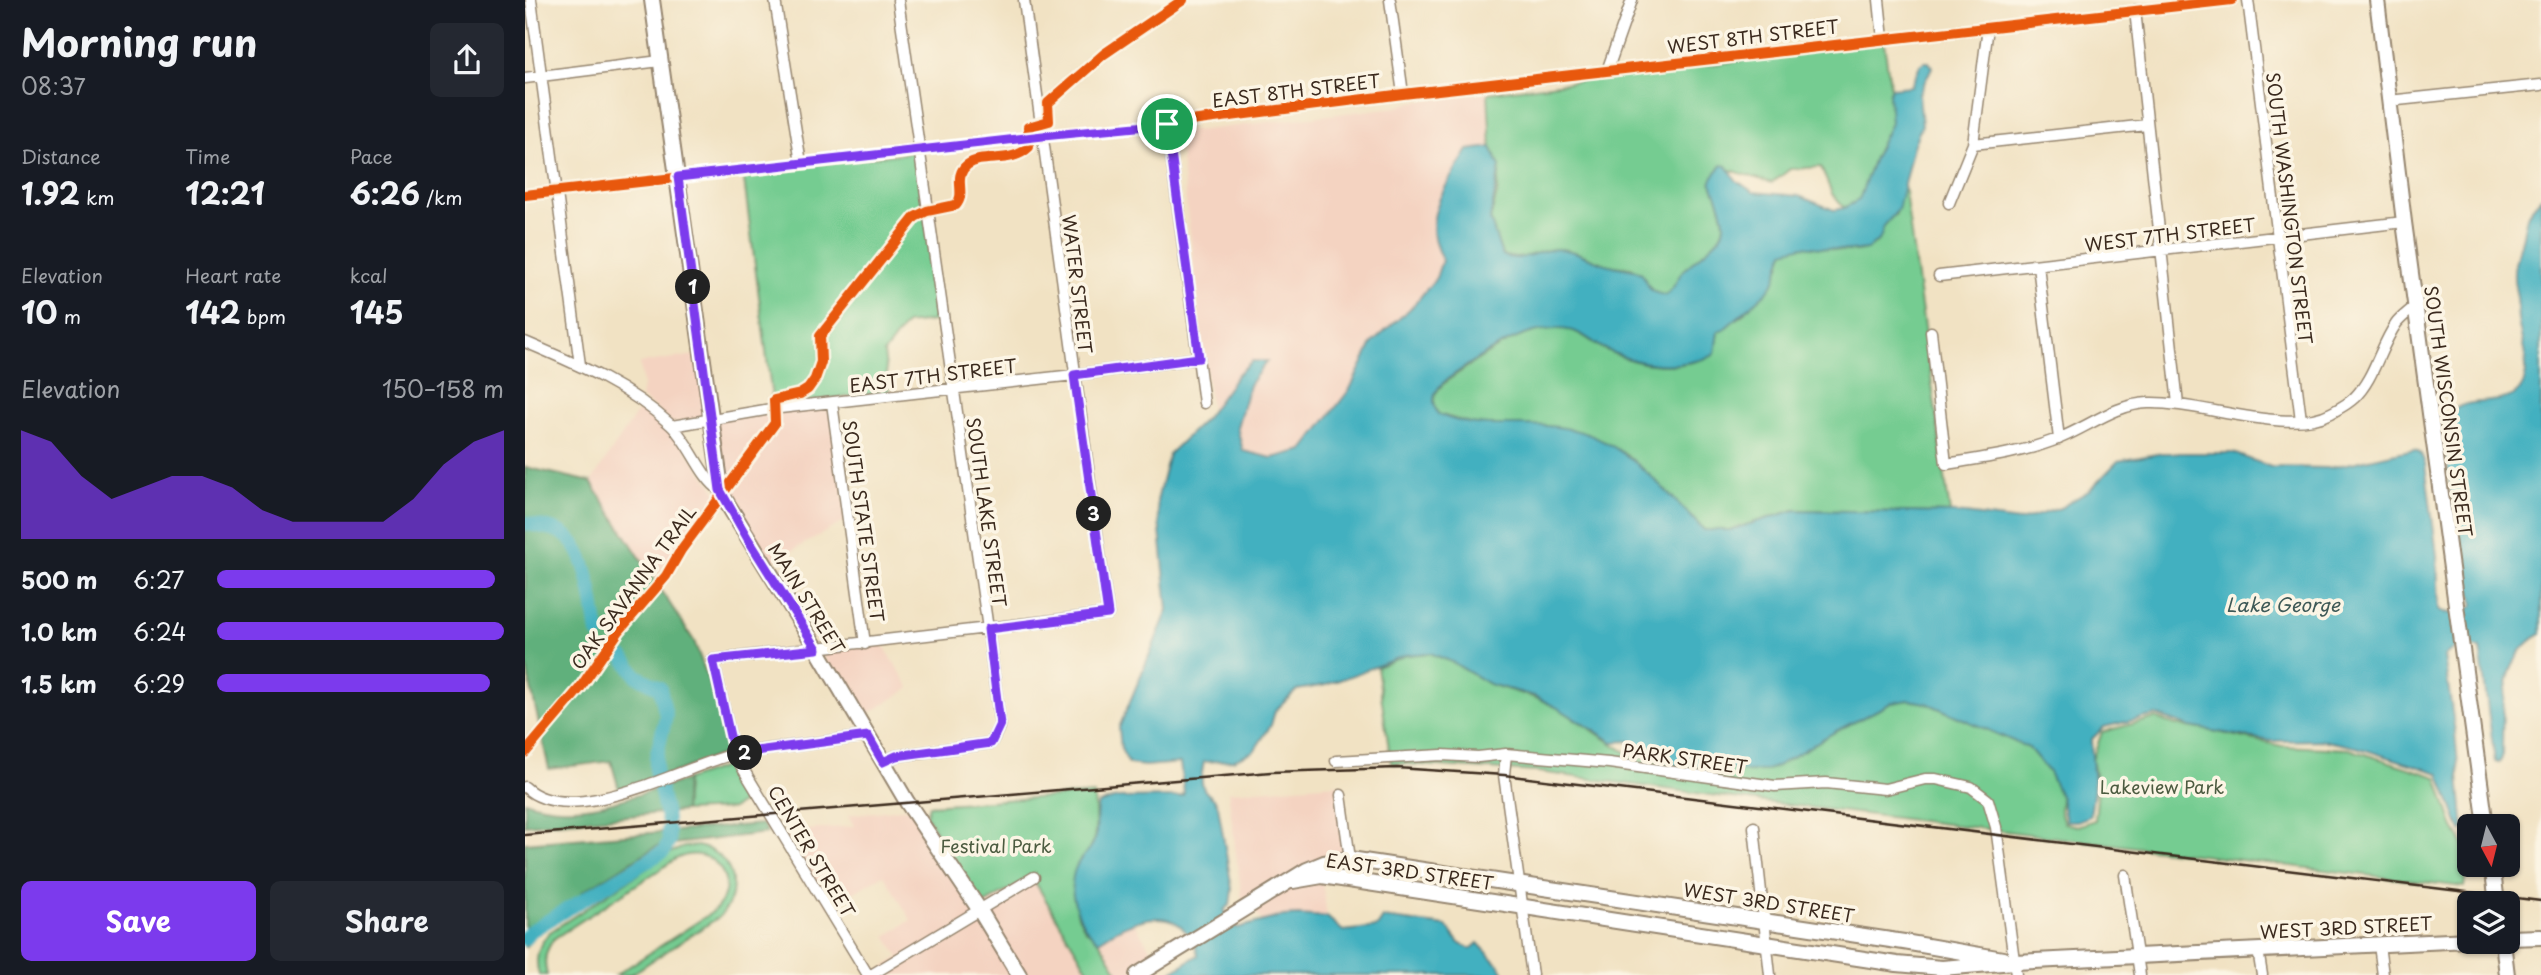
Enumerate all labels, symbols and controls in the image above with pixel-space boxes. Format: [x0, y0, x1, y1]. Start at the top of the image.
street label: WEST 8TH STREET [1666, 12, 1841, 60]
text: Morning run [21, 13, 257, 70]
button: share [430, 23, 504, 97]
street label: EAST 8TH STREET [1210, 66, 1382, 114]
text: 08:37 [21, 68, 86, 103]
street label: SOUTH WASHINGTON STREET [2260, 71, 2320, 346]
pin [1137, 94, 1197, 154]
icon: arrive [1148, 105, 1186, 143]
text: Distance [21, 142, 101, 170]
text: Time [185, 142, 230, 170]
text: Pace [350, 142, 393, 170]
text: 1.92 [21, 170, 80, 215]
text: 12:21 [185, 170, 265, 215]
text: 6:26 [350, 170, 420, 215]
text: km [80, 183, 115, 211]
text: /km [420, 183, 463, 211]
street label: WEST 7TH STREET [2083, 210, 2258, 258]
street label: WATER STREET [1056, 213, 1100, 356]
text: Elevation [21, 261, 103, 289]
text: Heart rate [185, 261, 281, 289]
text: kcal [350, 261, 388, 289]
pin: 1 [675, 270, 711, 304]
text: 1 [688, 272, 697, 300]
street label: SOUTH WISCONSIN STREET [2418, 284, 2480, 539]
text: 10 [21, 289, 58, 334]
text: 142 [185, 289, 241, 334]
text: 145 [350, 289, 404, 334]
text: m [58, 302, 81, 330]
text: bpm [241, 302, 286, 330]
street label: EAST 7TH STREET [848, 351, 1019, 399]
text: Elevation [21, 371, 120, 406]
text: 150–158 m [382, 371, 504, 406]
street label: SOUTH LAKE STREET [960, 416, 1014, 609]
street label: SOUTH STATE STREET [836, 419, 892, 624]
pin: 3 [1077, 496, 1111, 532]
street label: OAK SAVANNA TRAIL [564, 499, 702, 675]
text: 3 [1087, 499, 1100, 527]
street label: MAIN STREET [762, 537, 852, 659]
text: 500 m [21, 562, 98, 597]
text: 6:27 [133, 562, 184, 597]
water label: Lake George [2226, 590, 2341, 618]
text: 1.0 km [21, 614, 98, 649]
text: 6:24 [133, 614, 187, 649]
text: 1.5 km [21, 666, 97, 701]
text: 6:29 [133, 666, 185, 701]
pin: 2 [727, 736, 763, 770]
street label: PARK STREET [1621, 736, 1750, 780]
text: 2 [738, 738, 751, 766]
park label: Lakeview Park [2100, 773, 2224, 800]
street label: CENTER STREET [762, 780, 863, 923]
north arrow [2457, 814, 2520, 877]
map controls [2457, 814, 2520, 954]
park label: Festival Park [940, 832, 1052, 859]
street label: EAST 3RD STREET [1325, 846, 1496, 896]
street label: WEST 3RD STREET [1682, 875, 1857, 929]
button: Save [21, 881, 256, 961]
button: Share [270, 881, 504, 961]
button: layers [2457, 891, 2520, 954]
street label: WEST 3RD STREET [2259, 909, 2434, 945]

